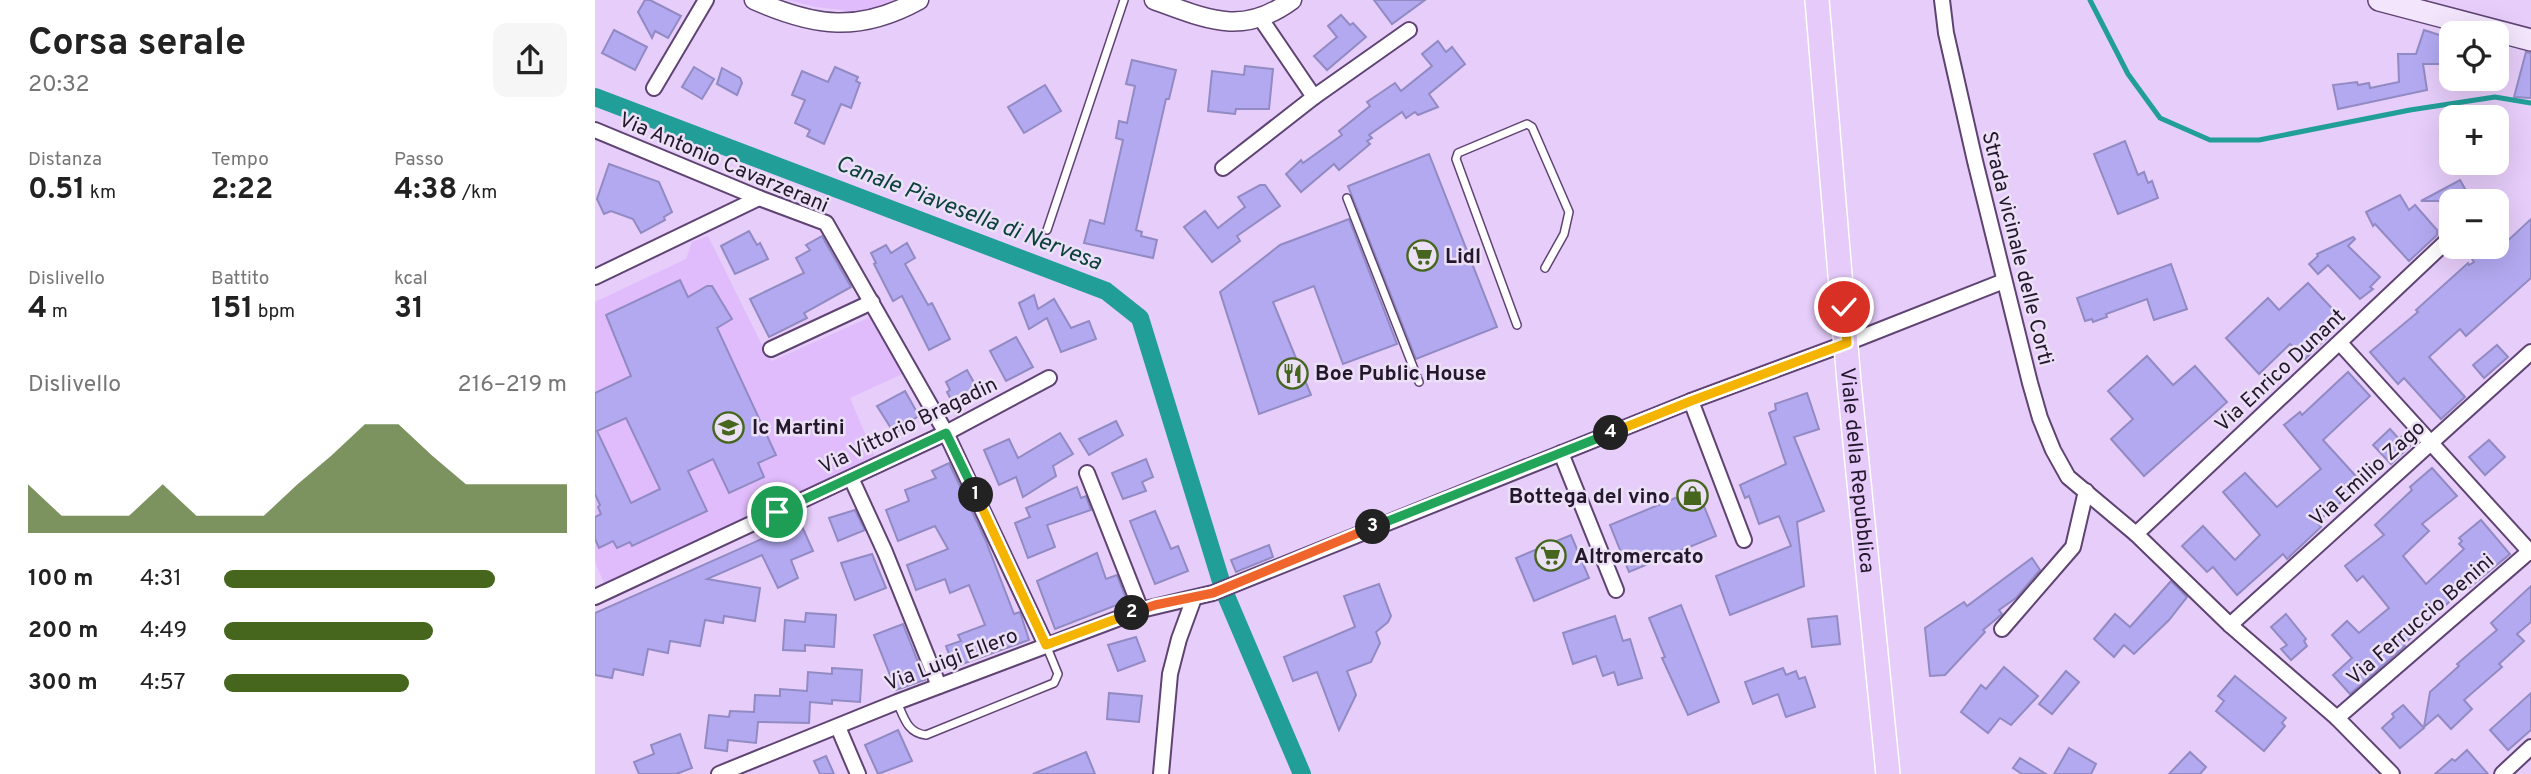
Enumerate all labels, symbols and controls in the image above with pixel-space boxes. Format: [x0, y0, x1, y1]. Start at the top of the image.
text: Corsa serale [28, 20, 246, 69]
map controls [2439, 21, 2509, 259]
button: locate [2439, 21, 2509, 91]
button: share [493, 23, 567, 97]
text: 20:32 [28, 71, 89, 100]
button: + [2439, 105, 2509, 175]
street label: Via Antonio Cavarzerani [614, 107, 832, 220]
street label: Strada vicinale delle Corti [1974, 129, 2059, 368]
text: Distanza [28, 148, 102, 172]
text: Tempo [211, 148, 269, 172]
text: Passo [394, 148, 444, 172]
water label: Canale Piavesella di Nervesa [831, 150, 1105, 279]
text: 0.51 [28, 172, 85, 209]
text: 2:22 [211, 172, 273, 209]
text: 4:38 [394, 172, 457, 209]
text: km [85, 181, 116, 205]
text: /km [457, 181, 497, 205]
button: − [2439, 189, 2509, 259]
supermarket icon: Lidl [1405, 239, 1439, 273]
place label: Lidl [1445, 244, 1481, 271]
text: Dislivello [28, 267, 105, 291]
text: Battito [211, 267, 269, 291]
text: kcal [394, 267, 428, 291]
pin [1814, 277, 1874, 337]
icon: check [1825, 288, 1863, 326]
text: 4 [28, 291, 47, 328]
text: 151 [211, 291, 253, 328]
text: 31 [394, 291, 424, 328]
text: m [47, 300, 68, 324]
text: bpm [253, 300, 295, 324]
street label: Via Enrico Dunant [2210, 303, 2352, 439]
restaurant icon: Boe Public House [1275, 356, 1309, 390]
place label: Boe Public House [1315, 361, 1487, 388]
street label: Viale della Repubblica [1833, 366, 1880, 574]
text: Dislivello [28, 371, 121, 400]
text: 216–219 m [458, 371, 567, 400]
street label: Via Vittorio Bragadin [815, 371, 1002, 481]
school or university icon: Ic Martini [712, 410, 746, 444]
place label: Ic Martini [752, 415, 845, 442]
street label: Via Emilio Zago [2305, 415, 2431, 533]
pin: 4 [1593, 416, 1629, 450]
text: 4 [1604, 420, 1617, 444]
pin: 1 [959, 477, 993, 512]
shop icon: Bottega del vino [1676, 479, 1710, 513]
pin [747, 482, 807, 542]
text: 1 [972, 482, 979, 506]
place label: Bottega del vino [1509, 484, 1670, 511]
icon: arrive [758, 493, 796, 531]
pin: 3 [1355, 510, 1391, 544]
text: 3 [1367, 514, 1378, 538]
supermarket icon: Altromercato [1534, 539, 1568, 573]
place label: Altromercato [1574, 544, 1704, 571]
street label: Via Ferruccio Benini [2341, 548, 2501, 692]
text: 100 m [28, 565, 93, 594]
text: 4:31 [140, 565, 182, 594]
pin: 2 [1115, 596, 1149, 630]
text: 2 [1126, 600, 1137, 624]
text: 200 m [28, 617, 98, 646]
text: 4:49 [140, 617, 187, 646]
street label: Via Luigi Ellero [881, 623, 1022, 698]
text: 300 m [28, 669, 98, 698]
text: 4:57 [140, 669, 186, 698]

